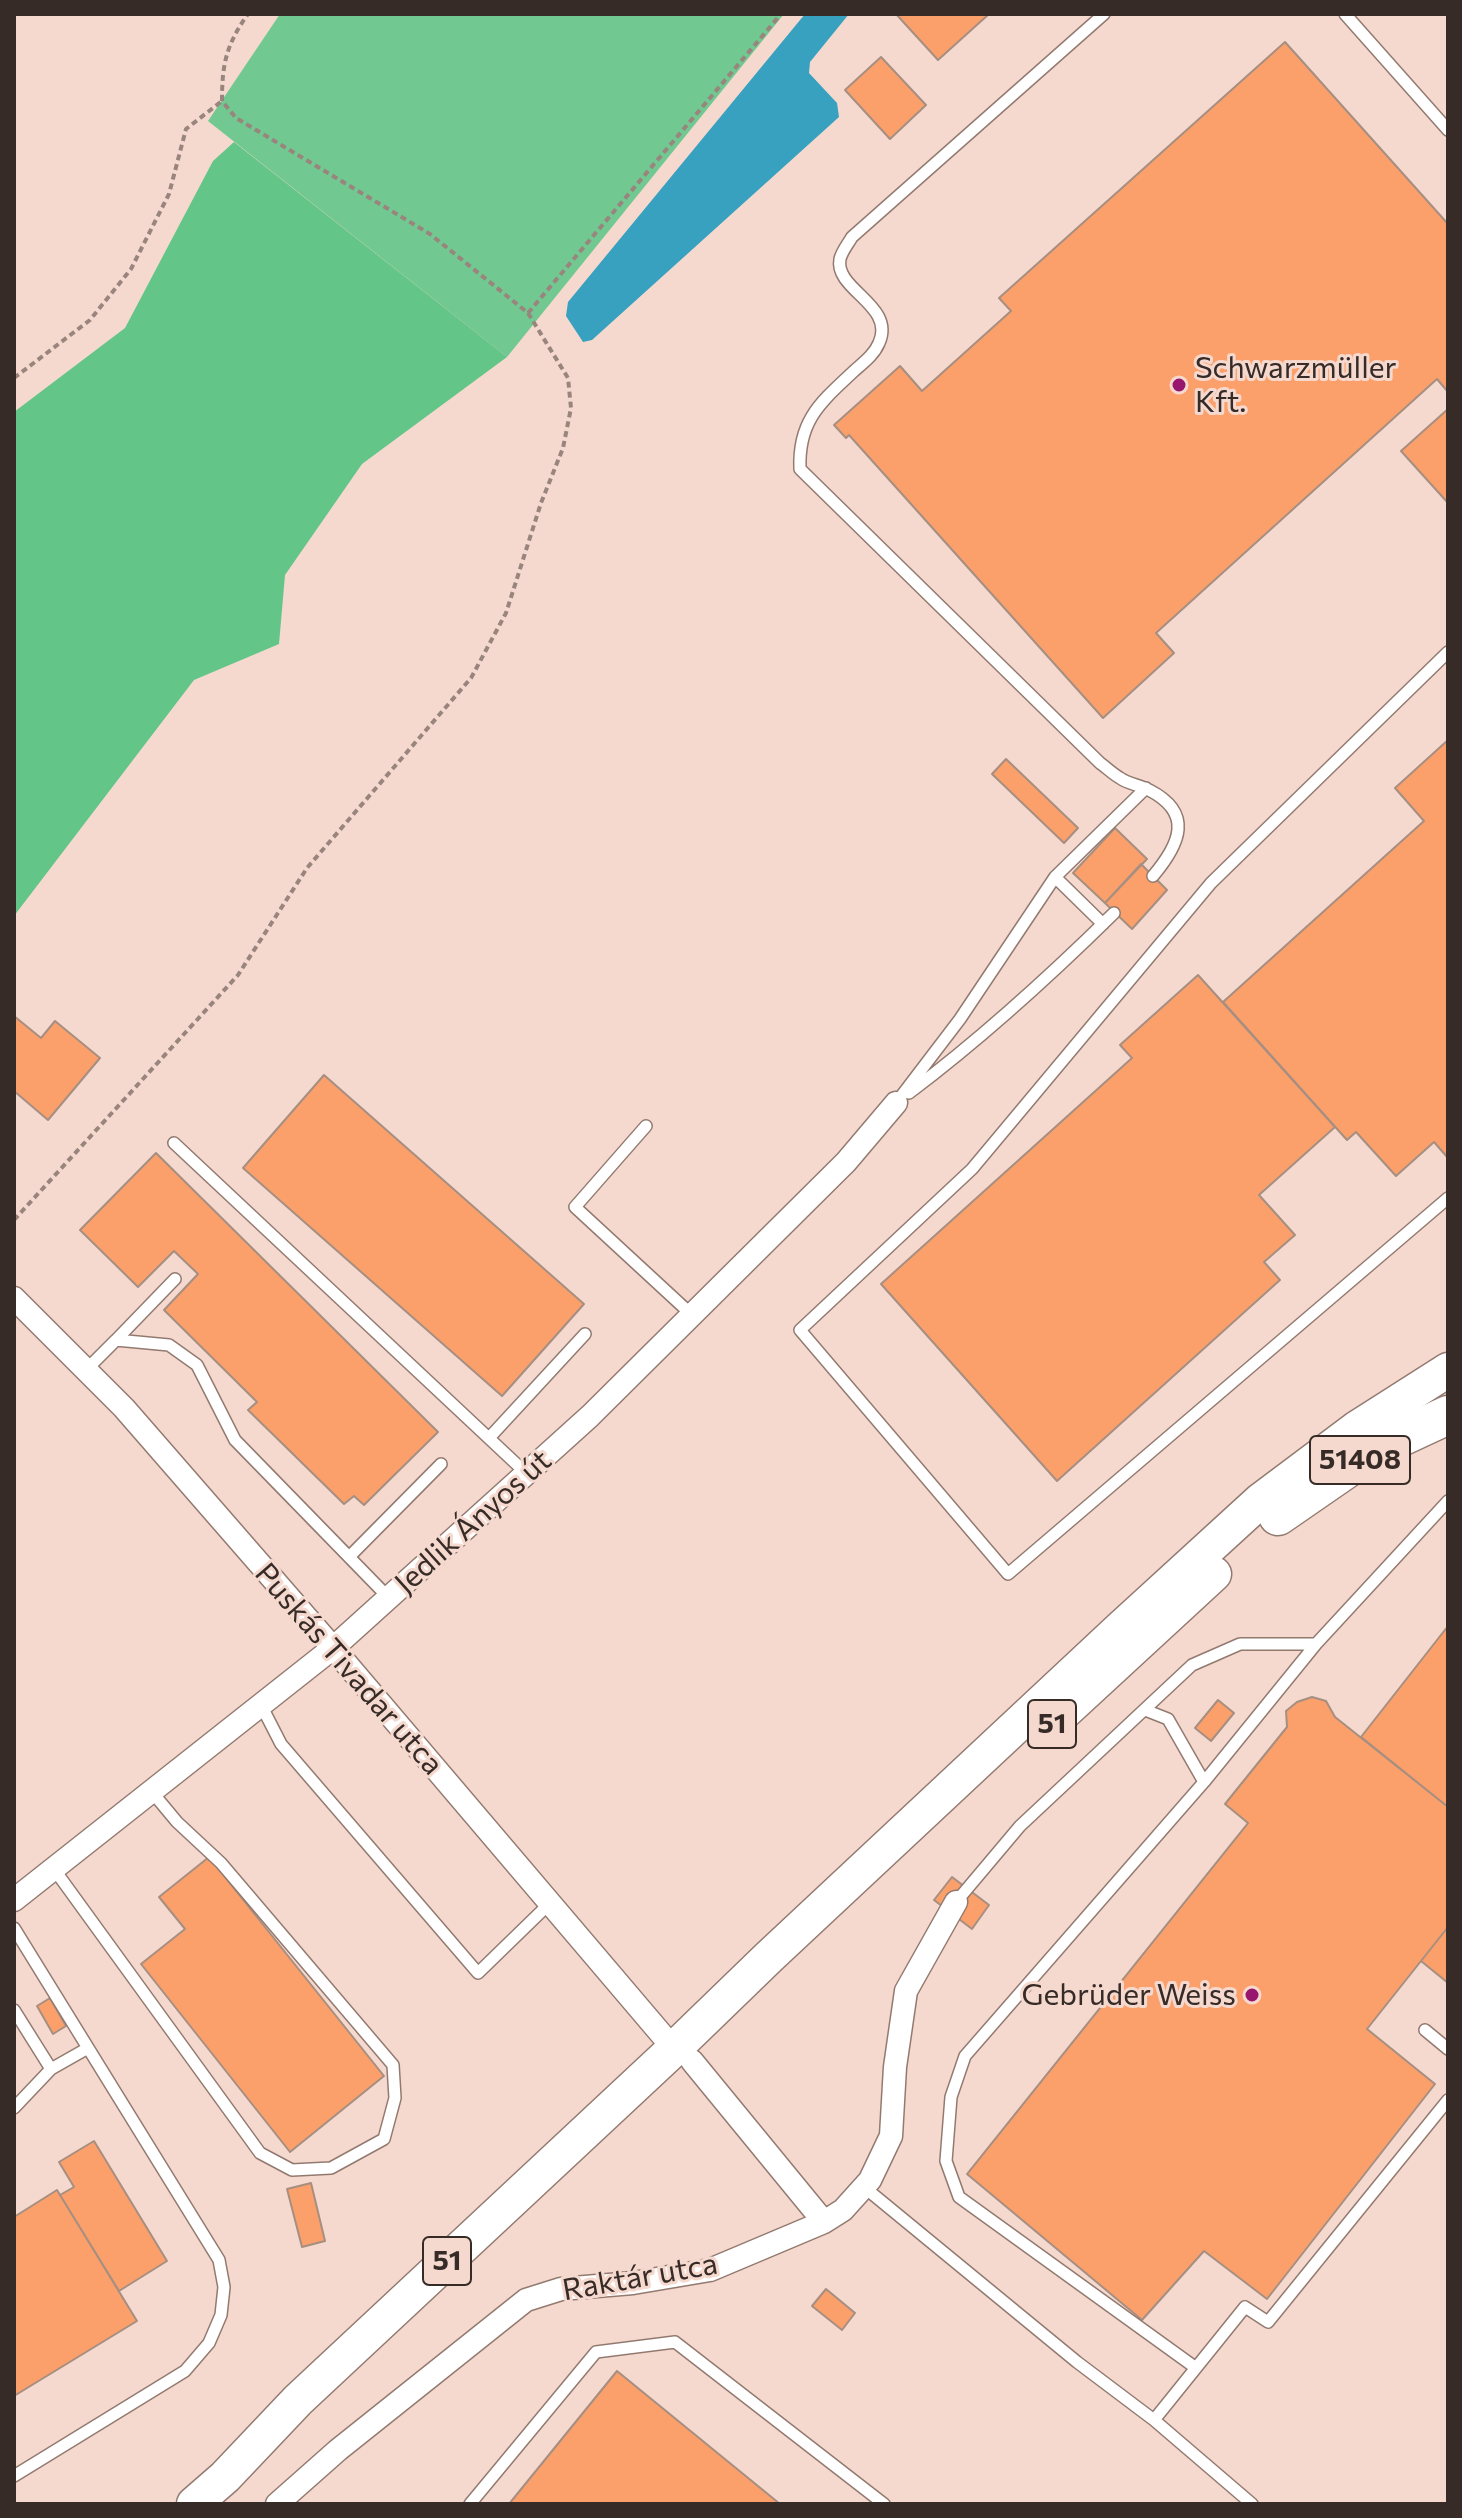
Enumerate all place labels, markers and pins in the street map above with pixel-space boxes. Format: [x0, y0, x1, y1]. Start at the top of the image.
place label: Schwarzmüller Kft. [1195, 350, 1397, 420]
marker: Schwarzmüller Kft. [1170, 376, 1188, 394]
place label: Gebrüder Weiss [1022, 1977, 1236, 2013]
marker: Gebrüder Weiss [1243, 1986, 1261, 2004]

